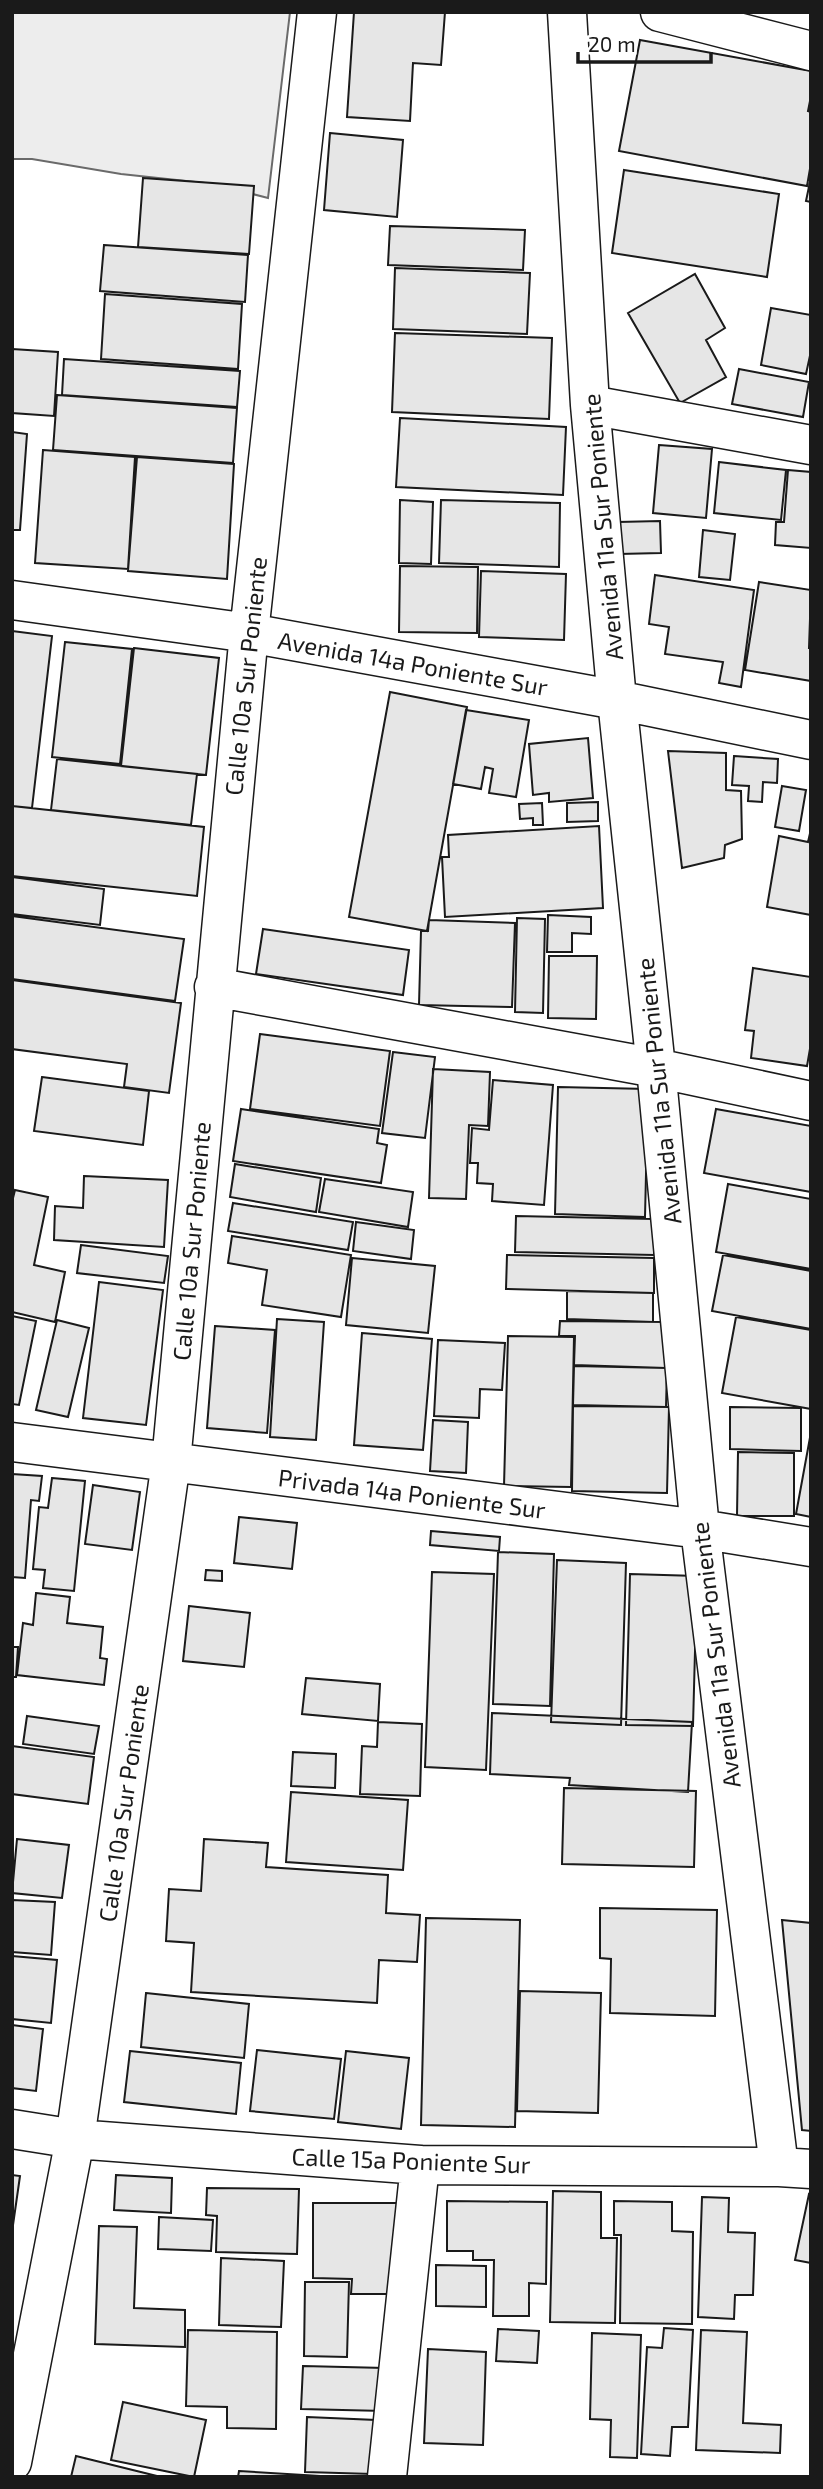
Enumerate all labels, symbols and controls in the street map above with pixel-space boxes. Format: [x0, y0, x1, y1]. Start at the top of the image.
scale bar [578, 21, 711, 65]
text: 20 m [588, 31, 636, 56]
street label: Avenida 11a Sur Poniente [576, 392, 628, 662]
street label: Calle 10a Sur Poniente [218, 555, 272, 797]
street label: Avenida 14a Poniente Sur [276, 625, 551, 701]
street label: Avenida 11a Sur Poniente [630, 956, 686, 1226]
street label: Calle 10a Sur Poniente [166, 1120, 216, 1362]
street label: Privada 14a Poniente Sur [277, 1462, 548, 1524]
street label: Avenida 11a Sur Poniente [684, 1520, 746, 1790]
street label: Calle 10a Sur Poniente [92, 1682, 154, 1924]
street label: Calle 15a Poniente Sur [291, 2141, 531, 2179]

